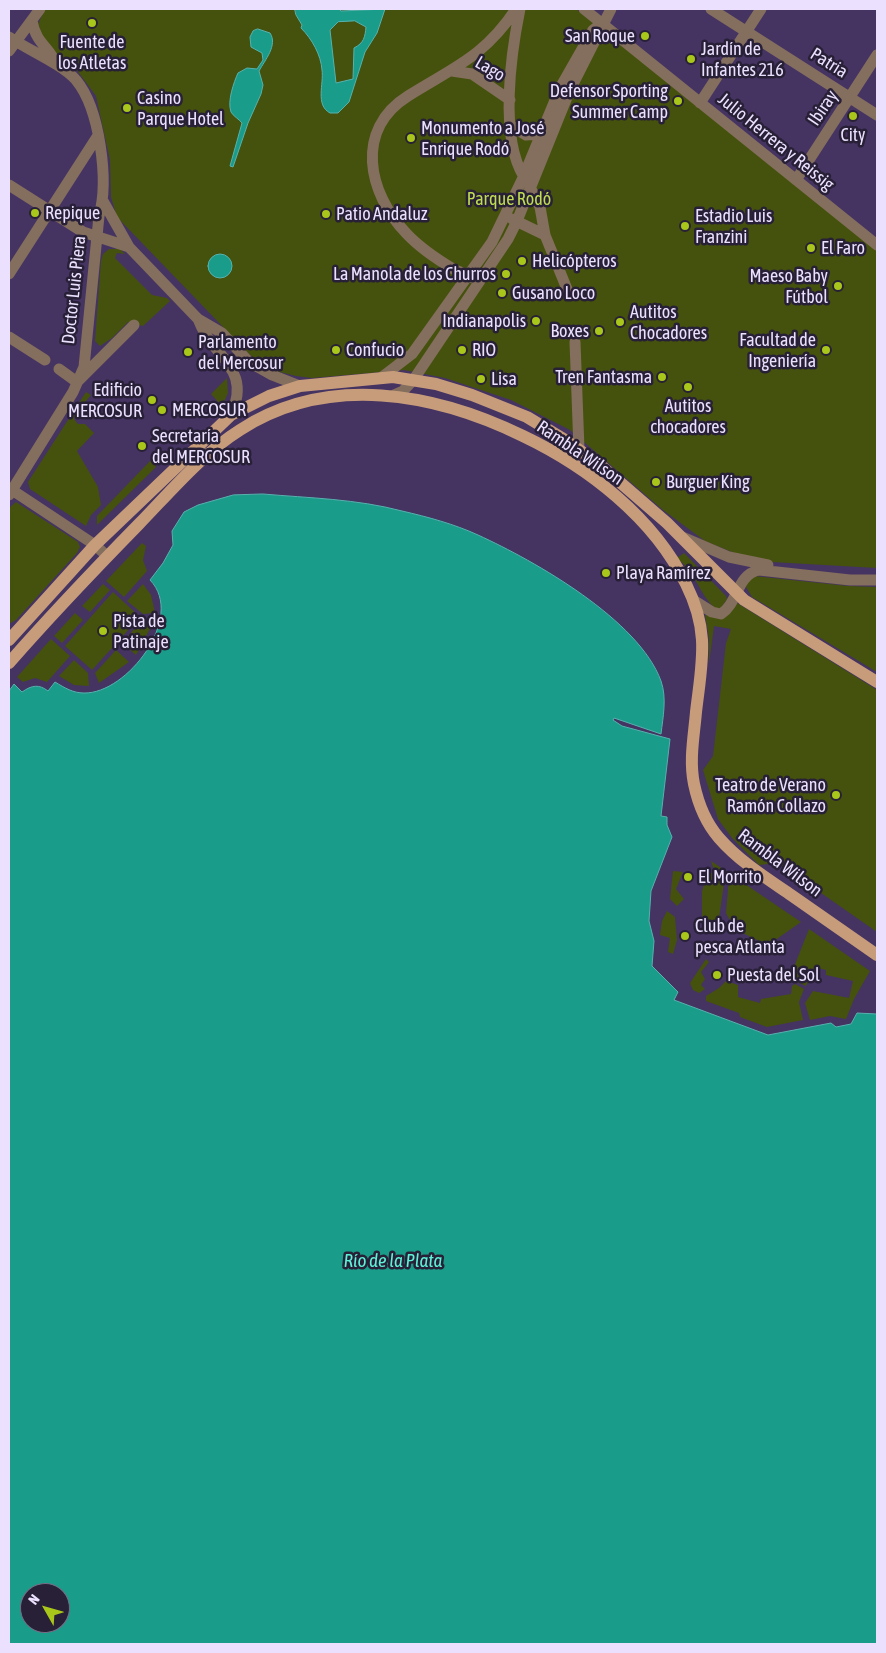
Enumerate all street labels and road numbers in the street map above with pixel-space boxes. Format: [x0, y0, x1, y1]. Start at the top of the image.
street label: Patria [806, 43, 852, 83]
street label: Lago [471, 52, 509, 86]
street label: Ibiray [803, 86, 843, 130]
street label: Julio Herrera y Reissig [714, 89, 838, 195]
street label: Doctor Luis Piera [58, 235, 90, 345]
street label: Rambla Wilson [533, 416, 627, 490]
street label: Rambla Wilson [734, 824, 826, 902]

